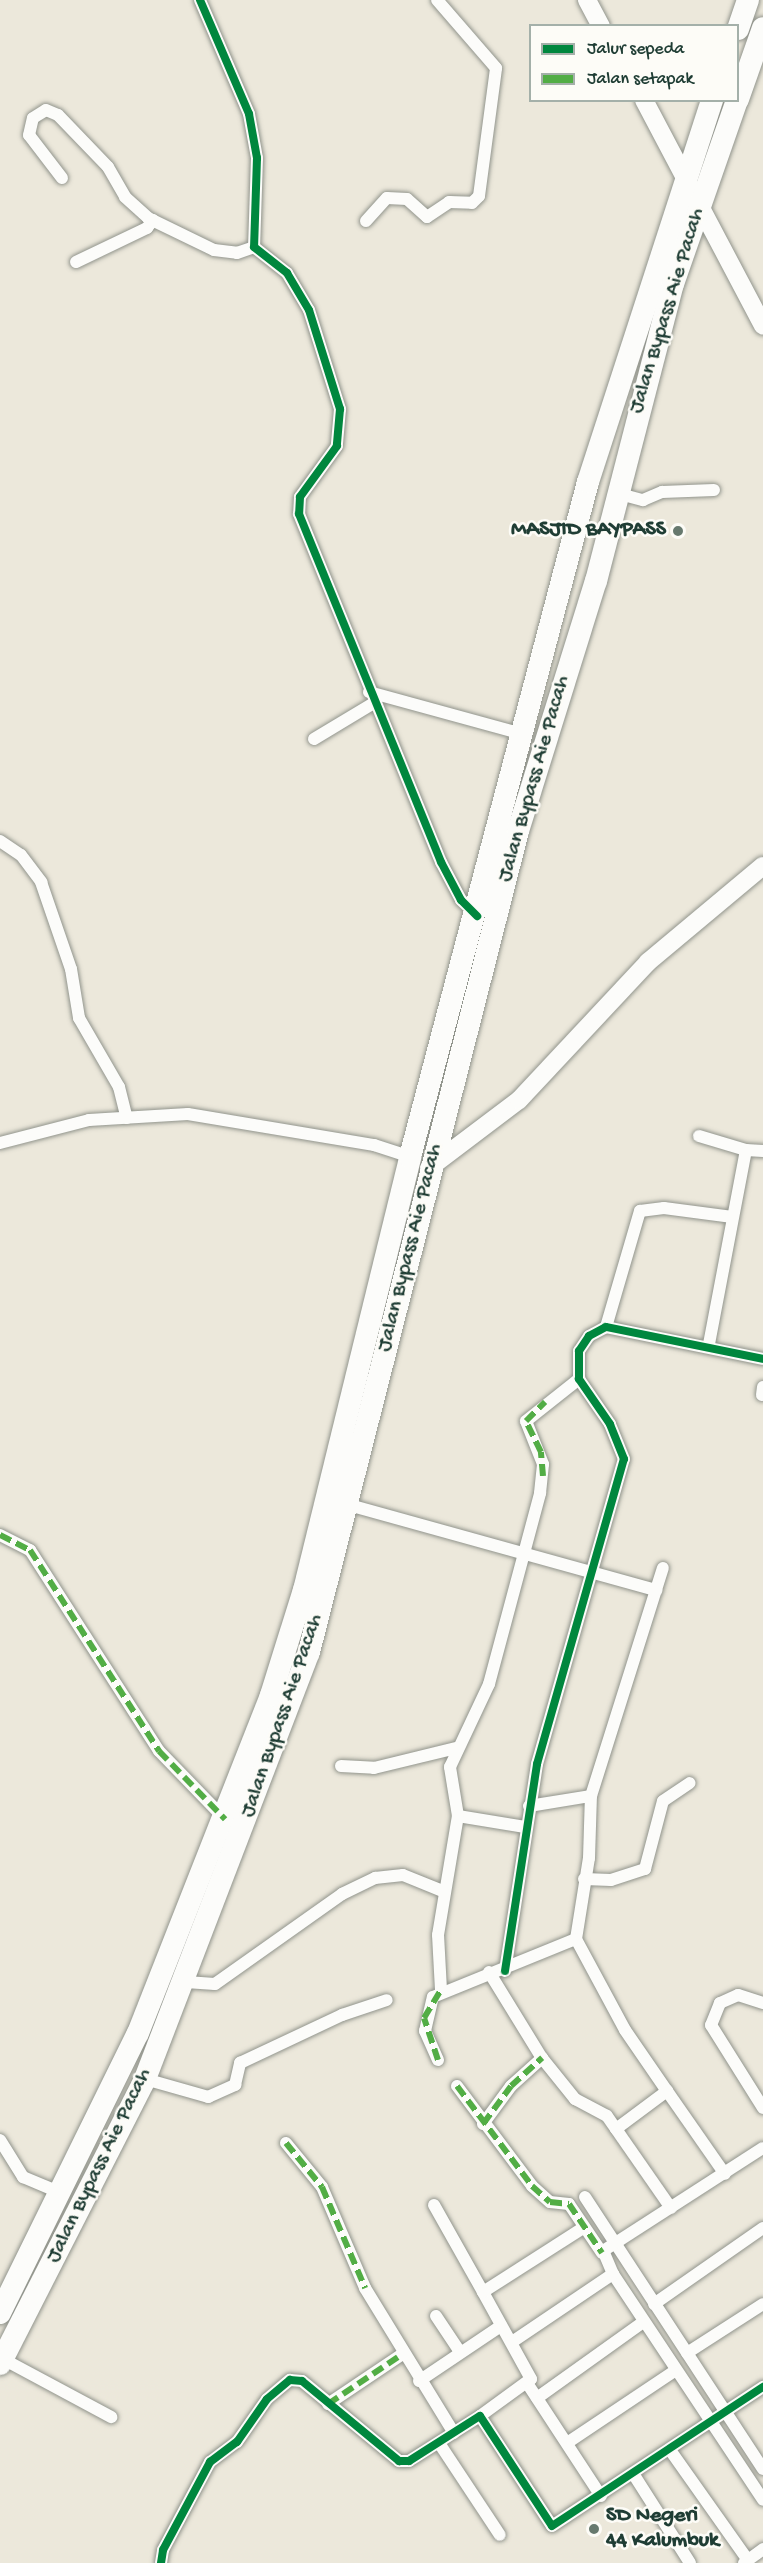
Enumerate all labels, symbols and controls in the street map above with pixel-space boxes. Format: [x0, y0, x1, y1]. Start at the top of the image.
legend [529, 24, 739, 102]
text: Jalur sepeda [587, 39, 684, 60]
text: Jalan setapak [587, 69, 693, 90]
street label: Jalan Bypass Aie Pacah [624, 205, 712, 417]
place label: MASJID BAYPASS [511, 518, 666, 544]
marker: MASJID BAYPASS [671, 524, 685, 538]
street label: Jalan Bypass Aie Pacah [493, 673, 577, 885]
street label: Jalan Bypass Aie Pacah [372, 1141, 450, 1355]
street label: Jalan Bypass Aie Pacah [236, 1611, 330, 1821]
street label: Jalan Bypass Aie Pacah [41, 2064, 159, 2268]
place label: SD Negeri 44 Kalumbuk [606, 2503, 719, 2554]
marker: SD Negeri 44 Kalumbuk [587, 2522, 601, 2536]

